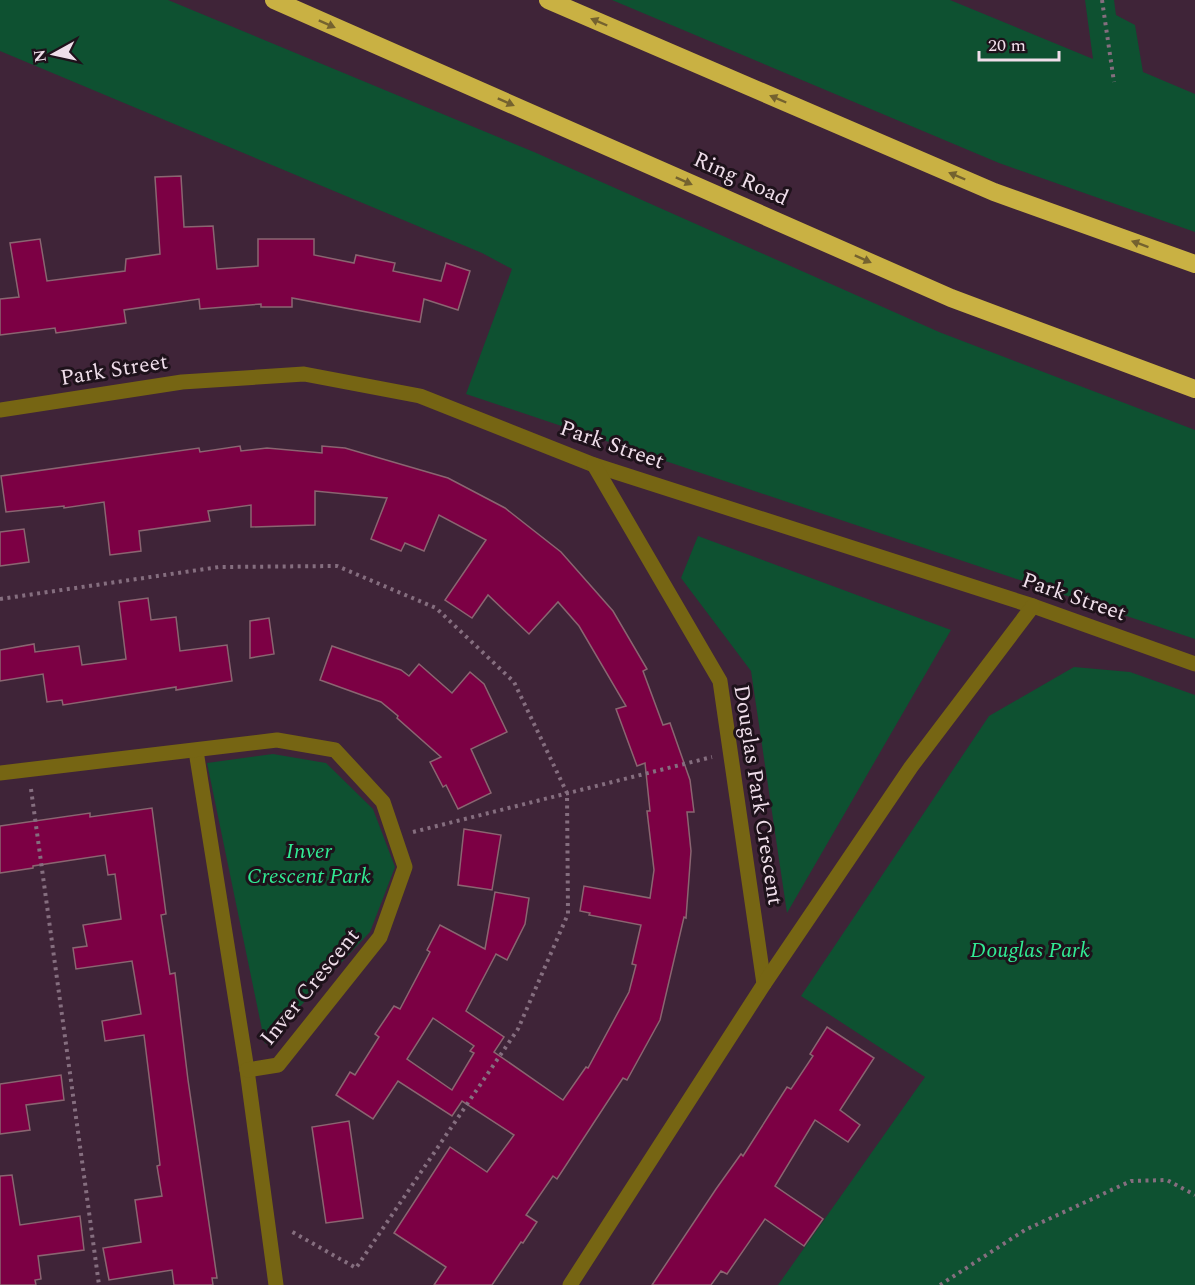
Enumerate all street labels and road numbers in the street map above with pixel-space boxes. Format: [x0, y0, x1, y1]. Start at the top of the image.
street label: Ring Road [688, 143, 794, 215]
street label: Park Street [58, 345, 170, 395]
street label: Park Street [555, 412, 669, 478]
street label: Park Street [1017, 564, 1131, 630]
street label: Douglas Park Crescent [724, 682, 792, 908]
street label: Inver Crescent [252, 921, 368, 1053]

